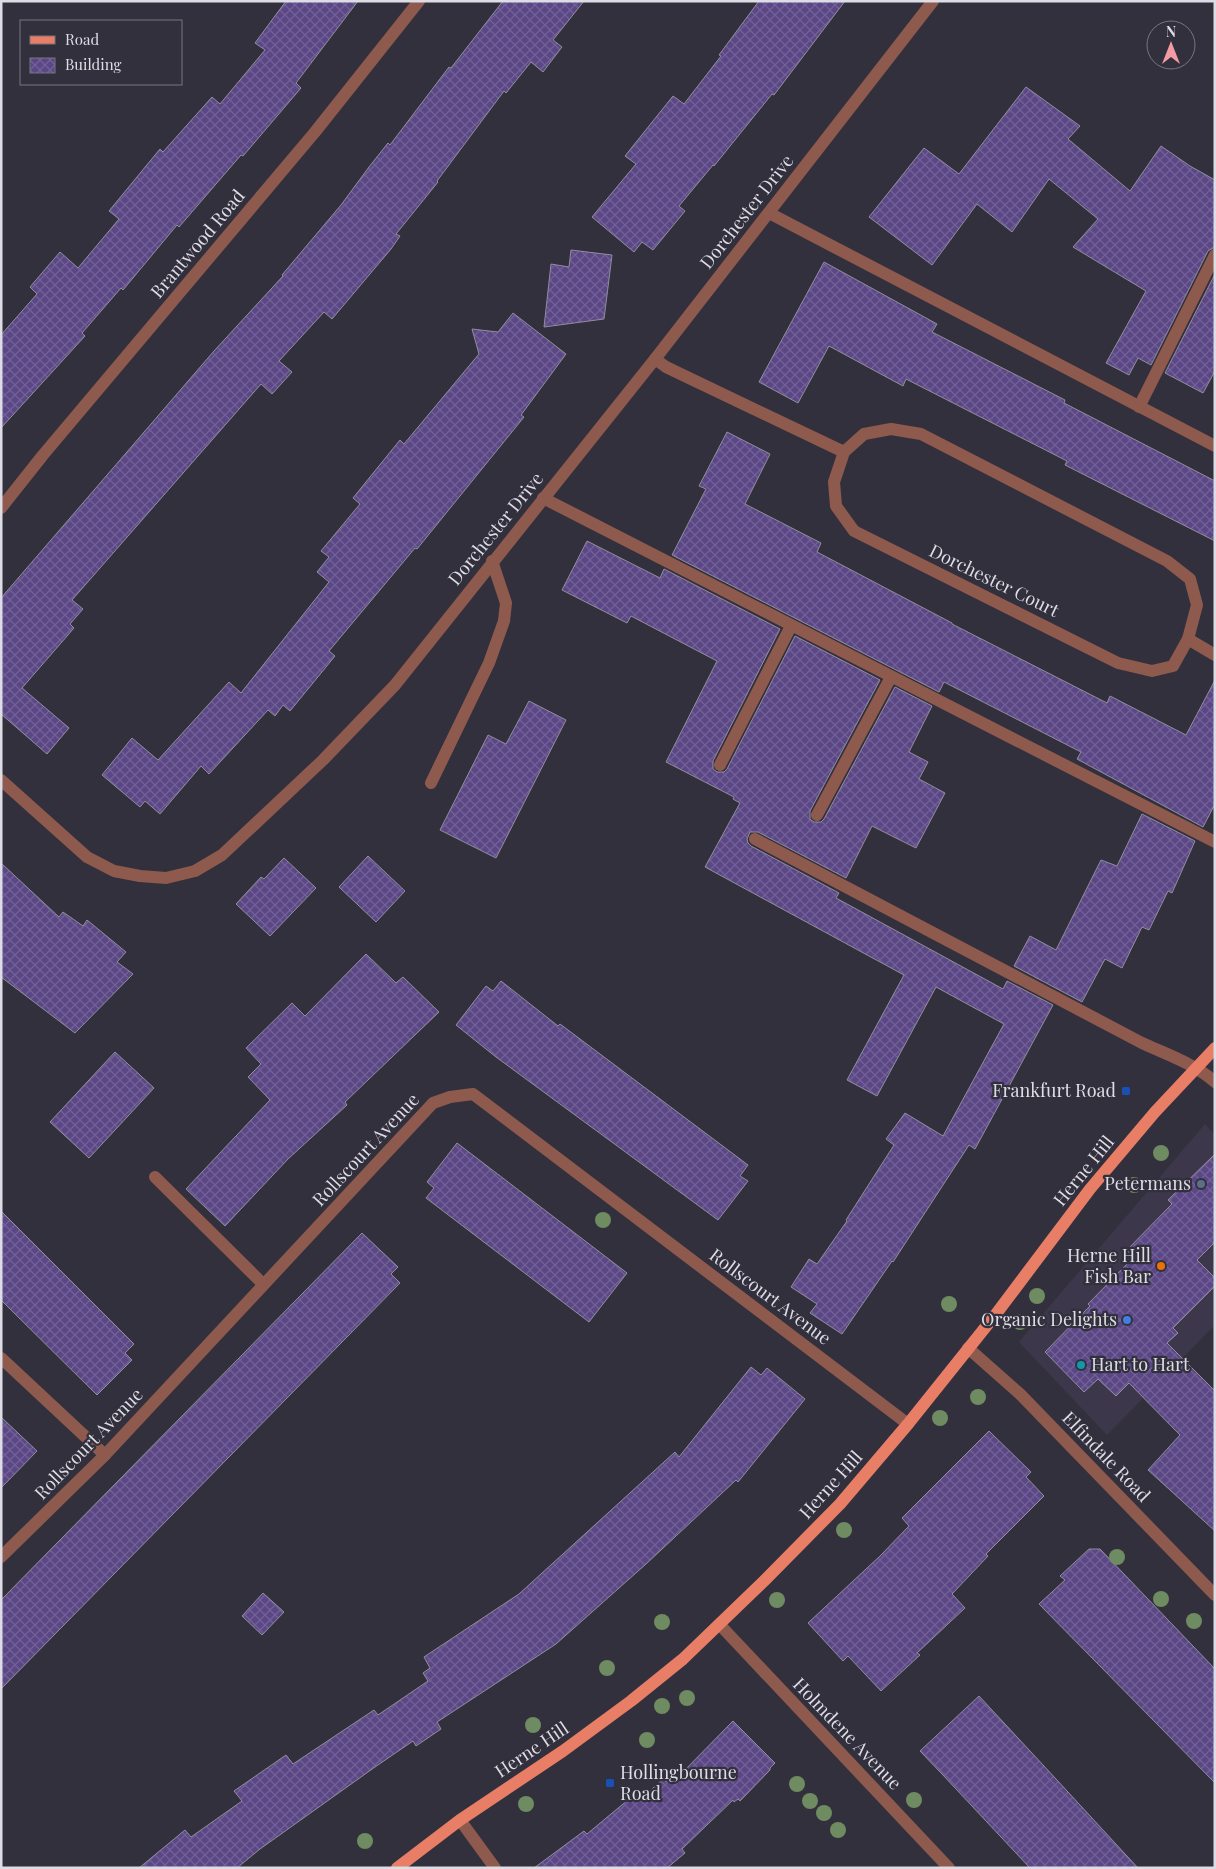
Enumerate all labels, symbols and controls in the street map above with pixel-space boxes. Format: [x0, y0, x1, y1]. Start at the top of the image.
legend [20, 20, 182, 85]
north arrow [1146, 20, 1196, 70]
text: N [1166, 22, 1176, 41]
text: Road [65, 29, 99, 49]
text: Building [65, 54, 122, 74]
street label: Dorchester Drive [694, 149, 798, 273]
street label: Brantwood Road [145, 184, 250, 303]
street label: Dorchester Drive [442, 467, 548, 590]
street label: Dorchester Court [925, 538, 1064, 622]
place label: Frankfurt Road [992, 1078, 1117, 1102]
marker: Frankfurt Road [1120, 1085, 1132, 1097]
street label: Rollscourt Avenue [307, 1088, 424, 1211]
street label: Herne Hill [1047, 1130, 1119, 1211]
place label: Petermans [1104, 1171, 1191, 1195]
marker: Petermans [1195, 1178, 1207, 1190]
street label: Rollscourt Avenue [705, 1243, 836, 1350]
place label: Herne Hill Fish Bar [1067, 1243, 1151, 1288]
marker: Herne Hill Fish Bar [1155, 1260, 1167, 1272]
place label: Organic Delights [981, 1307, 1117, 1331]
marker: Organic Delights [1121, 1314, 1133, 1326]
place label: Hart to Hart [1091, 1352, 1190, 1376]
marker: Hart to Hart [1075, 1359, 1087, 1371]
street label: Rollscourt Avenue [29, 1382, 148, 1504]
street label: Elfindale Road [1057, 1406, 1156, 1507]
street label: Herne Hill [793, 1445, 867, 1524]
street label: Holmdene Avenue [788, 1672, 907, 1794]
street label: Herne Hill [490, 1716, 573, 1783]
place label: Hollingbourne Road [620, 1760, 737, 1805]
marker: Hollingbourne Road [604, 1777, 616, 1789]

